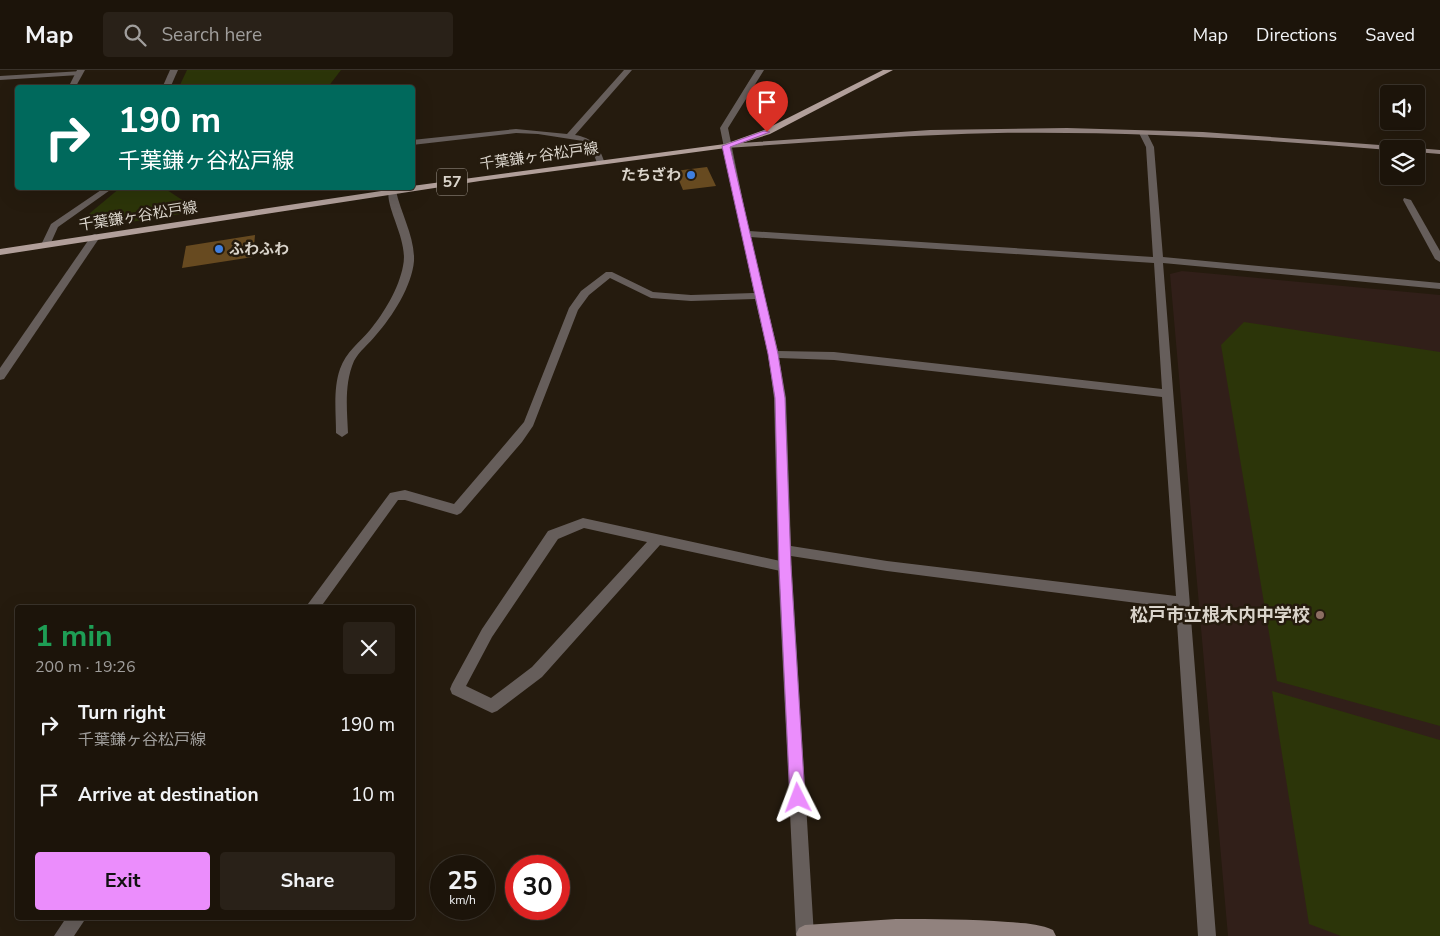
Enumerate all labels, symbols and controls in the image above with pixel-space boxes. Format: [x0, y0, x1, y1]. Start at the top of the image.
search box [103, 12, 453, 57]
text: Map [25, 19, 73, 51]
icon: search [121, 21, 149, 49]
text: Search here [161, 22, 262, 48]
text: Map [1193, 23, 1228, 47]
text: Directions [1256, 23, 1337, 47]
text: Saved [1365, 23, 1415, 47]
pin [746, 81, 788, 132]
map controls [1380, 85, 1425, 185]
button: sound [1380, 85, 1425, 130]
icon: arrive [753, 88, 781, 116]
text: 190 m [118, 97, 221, 144]
icon: right [35, 105, 100, 170]
street label: 千葉鎌ヶ谷松戸線 [478, 138, 600, 174]
button: layers [1380, 140, 1425, 185]
text: 千葉鎌ヶ谷松戸線 [118, 146, 294, 176]
place label: たちざわ [621, 165, 681, 185]
road number: 57 [437, 168, 467, 195]
marker: たちざわ [685, 169, 697, 181]
street label: 千葉鎌ヶ谷松戸線 [77, 197, 199, 235]
place label: ふわふわ [229, 239, 289, 259]
marker: ふわふわ [213, 243, 225, 255]
place label: 松戸市立根木内中学校 [1130, 603, 1310, 627]
marker: 松戸市立根木内中学校 [1314, 609, 1326, 621]
text: 1 min [35, 616, 113, 657]
button: close [343, 622, 395, 674]
text: 200 m · 19:26 [35, 656, 136, 678]
text: Turn right [78, 700, 165, 726]
icon: right [35, 711, 63, 739]
text: 190 m [340, 712, 395, 738]
text: 千葉鎌ヶ谷松戸線 [78, 729, 206, 751]
position arrow [771, 771, 823, 823]
icon: arrive [35, 781, 63, 809]
text: Arrive at destination [78, 782, 259, 808]
text: 10 m [351, 782, 395, 808]
button: Exit [35, 852, 210, 910]
button: Share [220, 852, 395, 910]
speed limit sign: 30 [505, 855, 570, 920]
text: 25 [447, 864, 478, 898]
text: km/h [449, 892, 476, 908]

